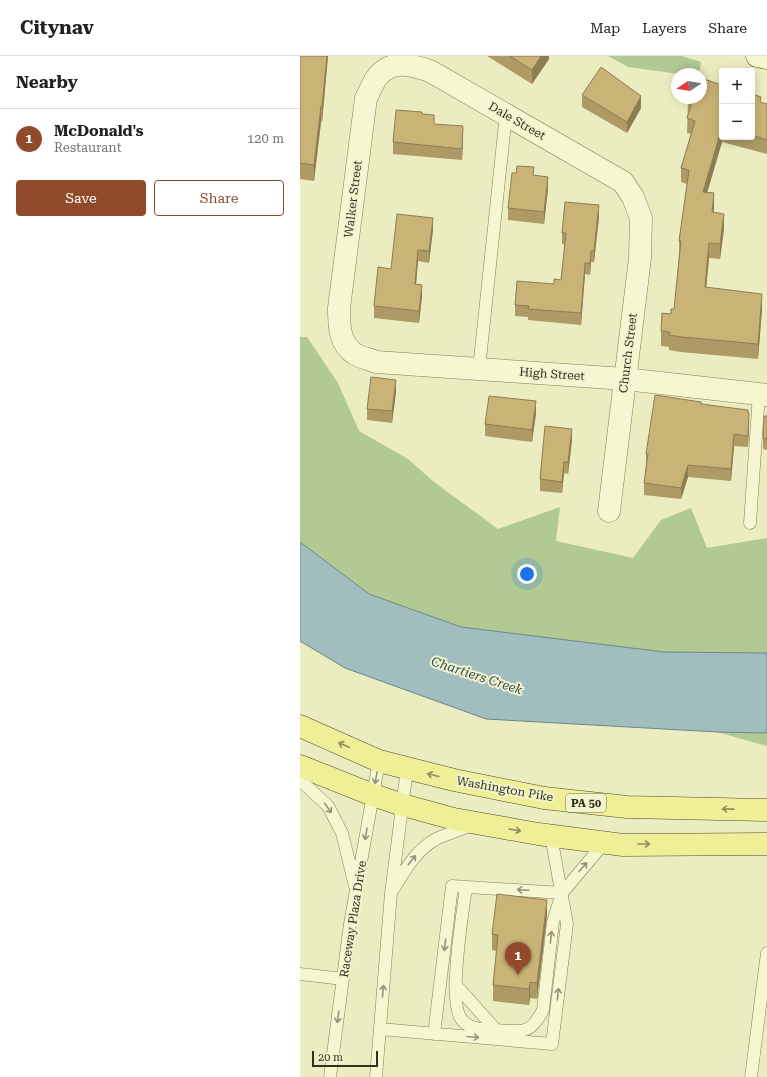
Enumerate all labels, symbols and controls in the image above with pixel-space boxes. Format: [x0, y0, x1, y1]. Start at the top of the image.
text: Citynav [20, 16, 94, 39]
text: Map [590, 20, 620, 36]
text: Layers [642, 20, 686, 36]
text: Share [708, 20, 747, 36]
north arrow [671, 68, 707, 104]
map controls [719, 68, 755, 140]
button: + [719, 68, 755, 104]
text: Nearby [16, 72, 78, 92]
street label: Dale Street [486, 99, 548, 143]
button: − [719, 104, 755, 140]
text: McDonald's [54, 122, 143, 140]
text: 1 [25, 131, 33, 146]
text: 120 m [247, 131, 284, 146]
text: Restaurant [54, 140, 122, 155]
street label: Walker Street [341, 159, 365, 239]
button: Save [16, 180, 146, 216]
button: Share [154, 180, 284, 216]
street label: Church Street [616, 312, 640, 394]
street label: High Street [519, 365, 586, 383]
your location [517, 564, 537, 584]
water label: Chartiers Creek [429, 654, 525, 698]
one-way arrow [338, 741, 350, 748]
one-way arrow [372, 771, 380, 784]
one-way arrow [427, 771, 440, 778]
street label: Washington Pike [455, 774, 555, 804]
road number: PA 50 [566, 794, 606, 812]
one-way arrow [324, 802, 332, 813]
one-way arrow [722, 806, 735, 813]
one-way arrow [508, 826, 521, 834]
one-way arrow [362, 827, 370, 840]
one-way arrow [637, 840, 650, 848]
one-way arrow [408, 855, 417, 866]
street label: Raceway Plaza Drive [337, 859, 369, 978]
one-way arrow [579, 862, 588, 873]
one-way arrow [517, 887, 530, 894]
one-way arrow [547, 931, 555, 944]
one-way arrow [441, 938, 449, 951]
pin: 1 [505, 942, 531, 975]
one-way arrow [379, 985, 386, 998]
one-way arrow [554, 988, 562, 1001]
one-way arrow [334, 1010, 342, 1023]
one-way arrow [466, 1034, 479, 1041]
scale bar [312, 1049, 378, 1068]
text: 20 m [318, 1051, 343, 1064]

